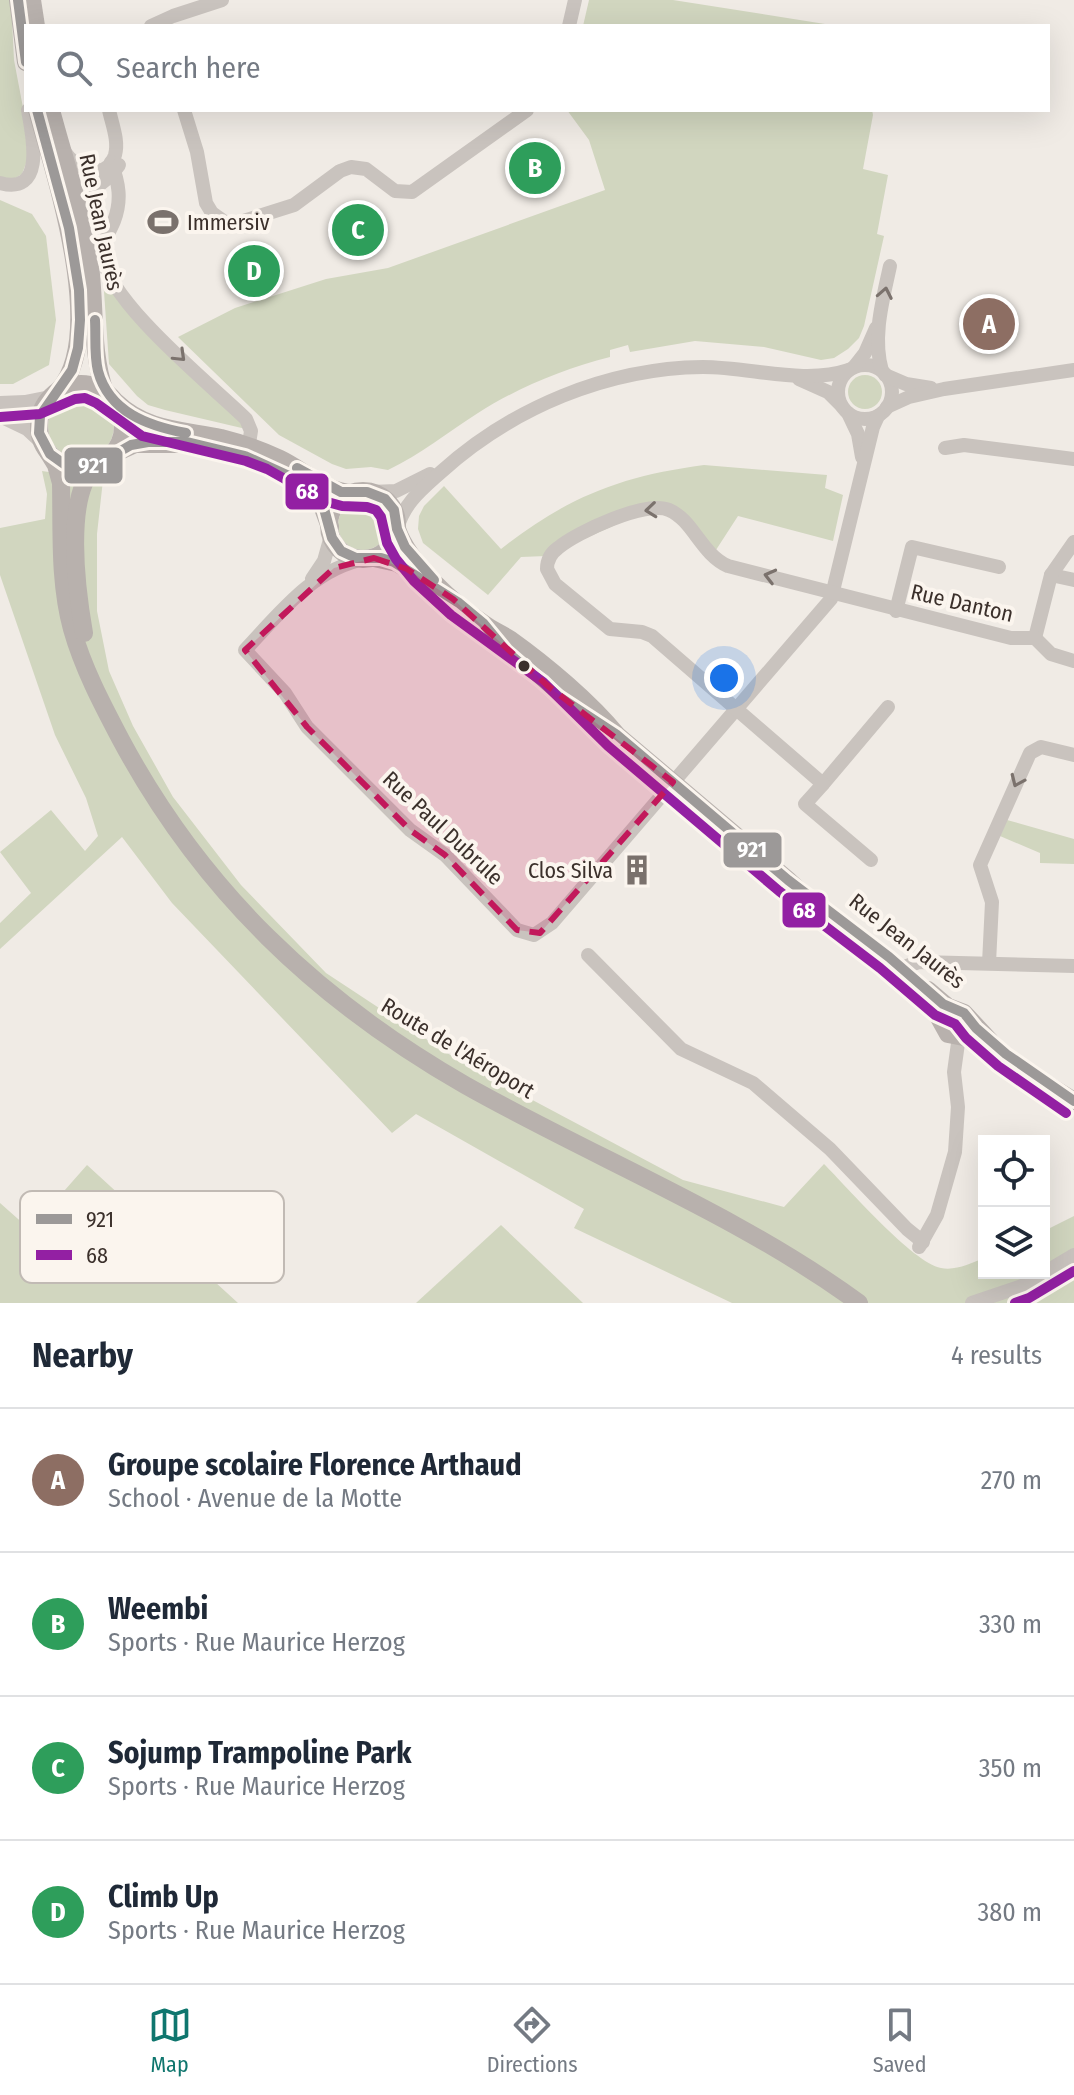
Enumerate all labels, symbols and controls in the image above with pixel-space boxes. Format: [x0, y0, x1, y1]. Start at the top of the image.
search box [24, 24, 1050, 112]
icon: search [52, 46, 96, 90]
text: Search here [116, 50, 261, 86]
pin: B [509, 138, 561, 198]
street label: Rue Jean Jaurès [73, 151, 129, 293]
pin: C [332, 200, 384, 260]
sports icon: Immersiv [146, 205, 180, 239]
place label: Immersiv [187, 209, 270, 236]
pin: D [228, 241, 280, 301]
one-way arrow [875, 286, 892, 300]
pin: A [963, 294, 1015, 354]
one-way arrow [171, 347, 185, 361]
line badge: 921 [63, 446, 124, 485]
text: 921 [78, 452, 108, 479]
line badge: 68 [284, 472, 330, 511]
text: 68 [295, 478, 319, 505]
one-way arrow [644, 502, 657, 519]
one-way arrow [763, 569, 777, 586]
street label: Rue Danton [908, 578, 1016, 628]
unlabelled marker [516, 658, 532, 674]
your location [704, 658, 744, 698]
street label: Rue Paul Dubrule [377, 765, 509, 891]
one-way arrow [1010, 773, 1026, 787]
line badge: 921 [722, 831, 783, 869]
text: 921 [737, 836, 767, 863]
building icon: Clos Silva [620, 853, 654, 887]
place label: Clos Silva [528, 857, 613, 884]
street label: Rue Jean Jaurès [844, 887, 970, 995]
line badge: 68 [781, 891, 827, 929]
text: 68 [792, 897, 816, 924]
street label: Route de l'Aéroport [376, 992, 540, 1105]
map controls [978, 1135, 1050, 1279]
button: locate [978, 1135, 1050, 1207]
legend [20, 1191, 284, 1283]
text: 921 [86, 1206, 114, 1233]
button: layers [978, 1207, 1050, 1279]
text: 68 [86, 1242, 108, 1269]
text: Nearby [32, 1335, 133, 1376]
text: 4 results [951, 1340, 1042, 1371]
text: Groupe scolaire Florence Arthaud [108, 1447, 522, 1483]
text: A [51, 1465, 65, 1496]
text: 270 m [981, 1465, 1042, 1496]
text: School · Avenue de la Motte [108, 1483, 402, 1514]
text: Weembi [108, 1591, 208, 1627]
text: B [51, 1609, 65, 1640]
text: 330 m [979, 1609, 1042, 1640]
text: Sports · Rue Maurice Herzog [108, 1627, 405, 1658]
text: Sojump Trampoline Park [108, 1735, 412, 1771]
text: C [51, 1753, 65, 1784]
text: 350 m [979, 1753, 1042, 1784]
text: Sports · Rue Maurice Herzog [108, 1771, 405, 1802]
text: Climb Up [108, 1879, 219, 1915]
text: D [50, 1897, 66, 1928]
text: 380 m [978, 1897, 1042, 1928]
text: Sports · Rue Maurice Herzog [108, 1915, 405, 1946]
tab: Map [148, 2003, 192, 2078]
tab: Directions [487, 2003, 578, 2078]
tab: Saved [873, 2003, 926, 2078]

